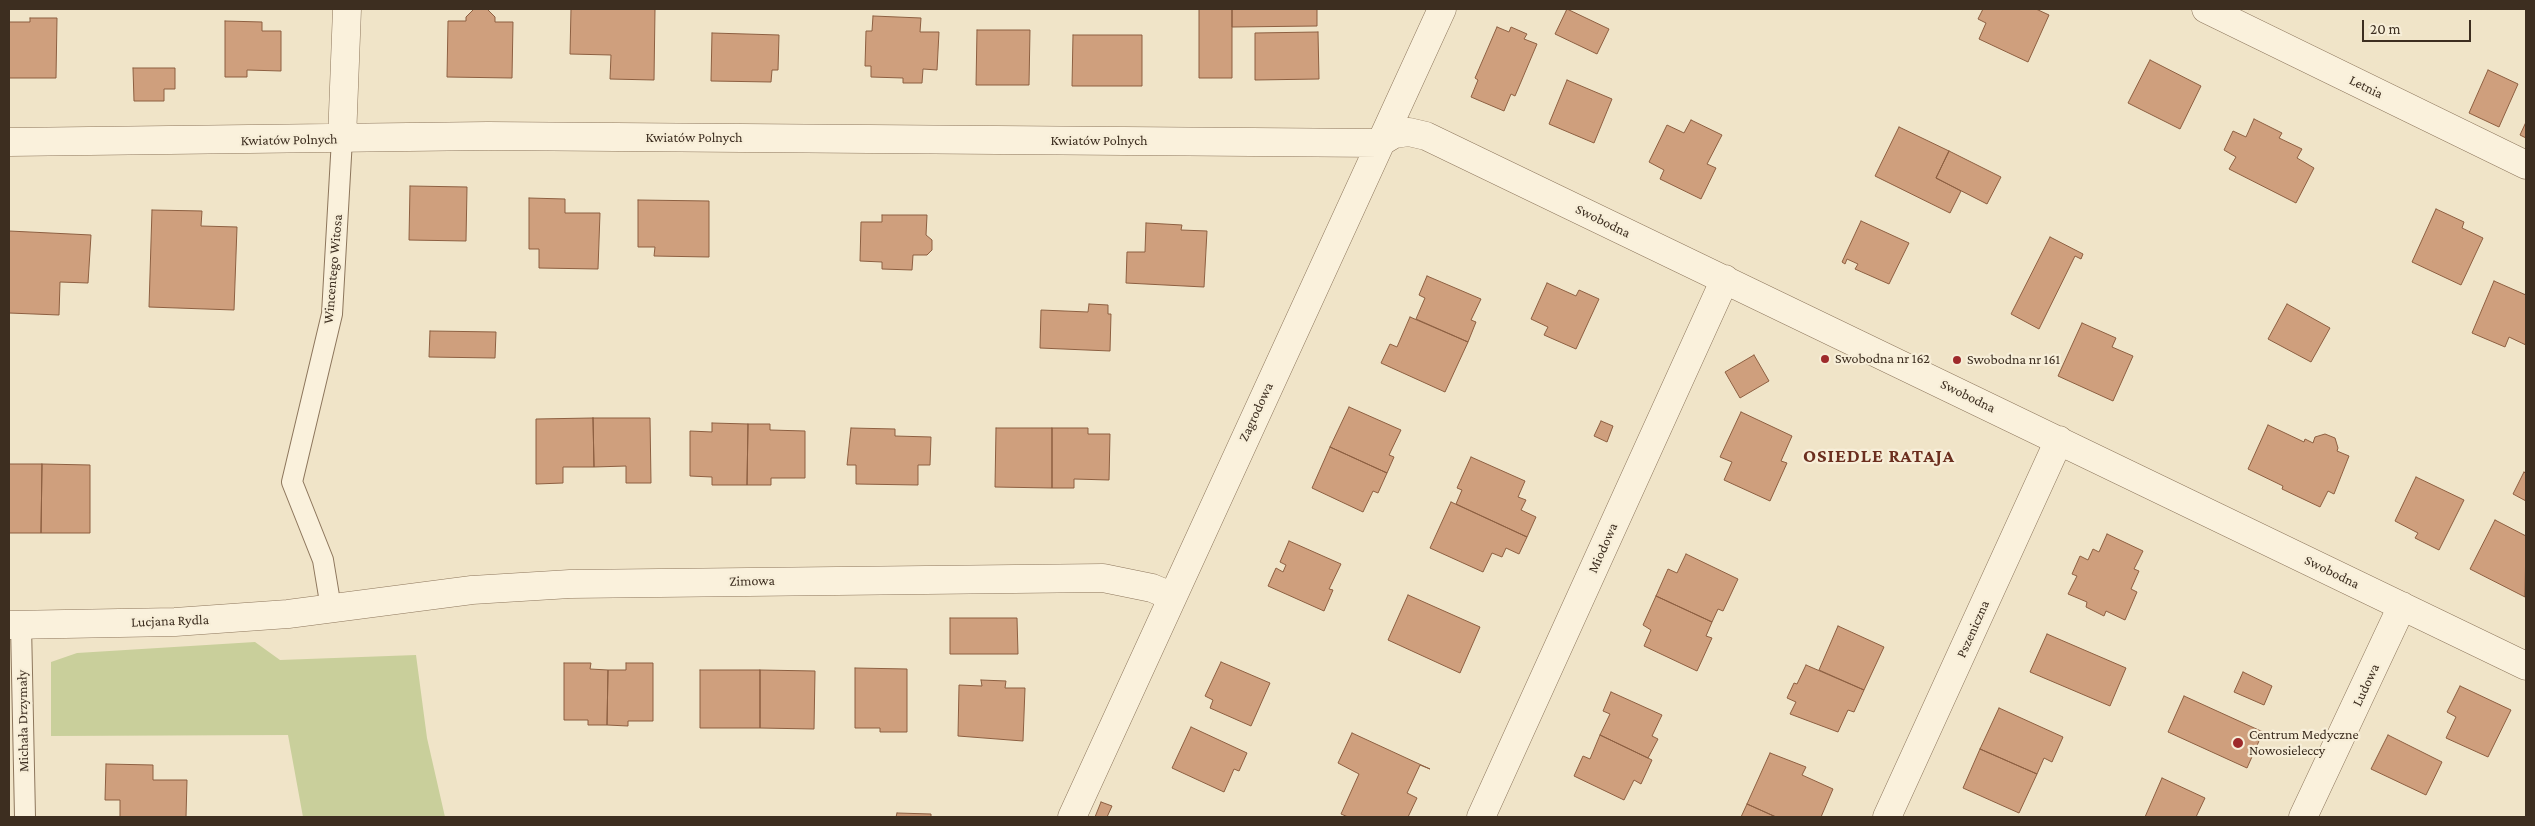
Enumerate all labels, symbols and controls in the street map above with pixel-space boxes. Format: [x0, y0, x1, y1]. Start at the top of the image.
scale bar [2365, 10, 2474, 42]
text: 20 m [2370, 21, 2401, 37]
street label: Letnia [2346, 72, 2386, 102]
street label: Kwiatów Polnych [646, 130, 742, 146]
street label: Kwiatów Polnych [240, 131, 338, 149]
street label: Kwiatów Polnych [1051, 133, 1147, 149]
street label: Swobodna [1573, 201, 1633, 241]
street label: Wincentego Witosa [320, 214, 346, 324]
place label: Swobodna nr 162 [1835, 351, 1930, 367]
place label: Swobodna nr 161 [1967, 352, 2060, 368]
marker: Swobodna nr 162 [1819, 353, 1831, 365]
marker: Swobodna nr 161 [1951, 354, 1963, 366]
street label: Swobodna [1938, 376, 1998, 416]
street label: Zagrodowa [1235, 380, 1277, 444]
district label: OSIEDLE RATAJA [1801, 445, 1957, 467]
street label: Miodowa [1585, 520, 1621, 576]
street label: Swobodna [2302, 552, 2362, 592]
street label: Zimowa [729, 572, 775, 590]
street label: Pszeniczna [1953, 598, 1993, 660]
street label: Lucjana Rydla [131, 611, 209, 631]
street label: Ludowa [2349, 661, 2383, 709]
street label: Michała Drzymały [14, 670, 32, 772]
place label: Centrum Medyczne Nowosieleccy [2249, 727, 2359, 760]
marker: Centrum Medyczne Nowosieleccy [2231, 736, 2245, 750]

